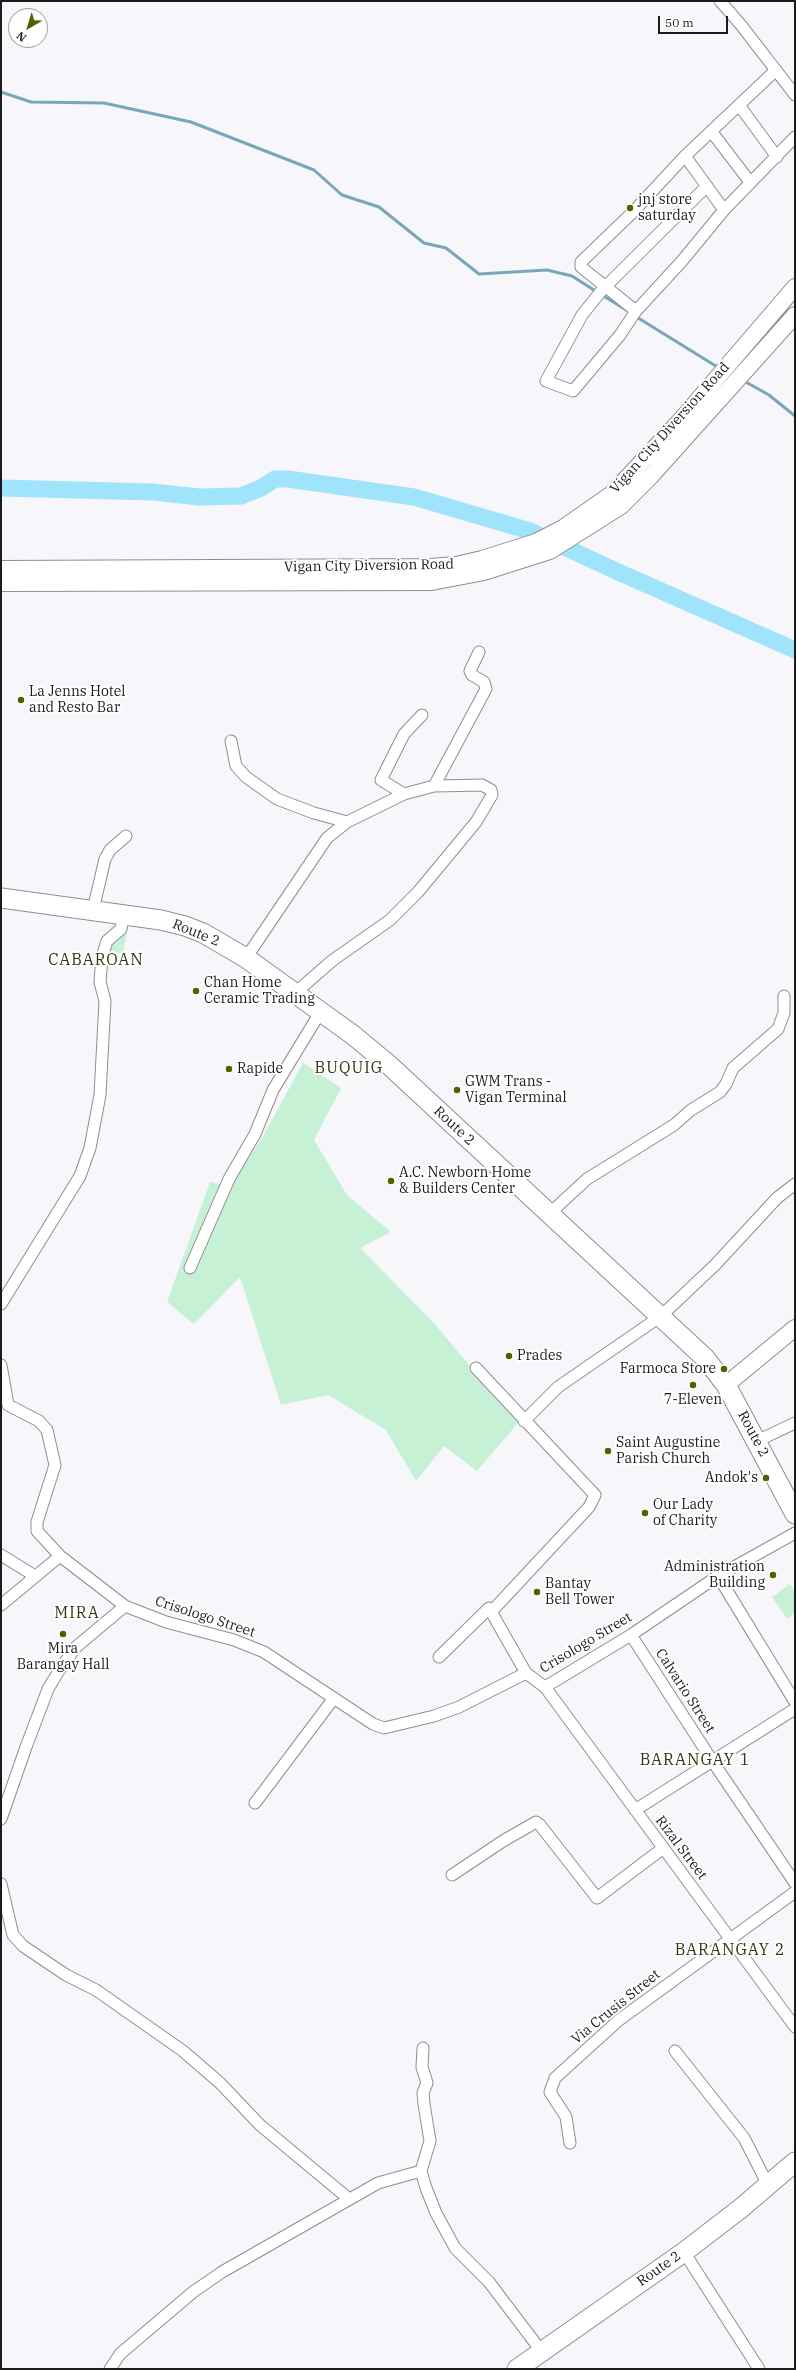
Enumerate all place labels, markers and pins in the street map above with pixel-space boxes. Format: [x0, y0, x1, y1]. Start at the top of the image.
place label: jnj store saturday [638, 192, 696, 224]
marker: jnj store saturday [625, 203, 635, 213]
place label: La Jenns Hotel and Resto Bar [29, 684, 126, 716]
marker: La Jenns Hotel and Resto Bar [16, 695, 26, 705]
place label: Chan Home Ceramic Trading [204, 975, 315, 1008]
marker: Chan Home Ceramic Trading [191, 986, 201, 996]
place label: Rapide [237, 1061, 283, 1077]
marker: Rapide [224, 1064, 234, 1074]
place label: GWM Trans - Vigan Terminal [465, 1074, 567, 1106]
marker: GWM Trans - Vigan Terminal [452, 1085, 462, 1095]
place label: A.C. Newborn Home & Builders Center [399, 1165, 531, 1198]
marker: A.C. Newborn Home & Builders Center [386, 1176, 396, 1186]
place label: Prades [517, 1348, 562, 1364]
marker: Prades [504, 1351, 514, 1361]
place label: Farmoca Store [620, 1361, 716, 1377]
marker: Farmoca Store [719, 1364, 729, 1374]
marker: 7-Eleven [688, 1380, 698, 1390]
place label: 7-Eleven [664, 1392, 722, 1408]
place label: Saint Augustine Parish Church [616, 1435, 720, 1468]
marker: Saint Augustine Parish Church [603, 1446, 613, 1456]
place label: Andok's [705, 1470, 758, 1486]
marker: Andok's [761, 1473, 771, 1483]
place label: Our Lady of Charity [653, 1497, 717, 1530]
marker: Our Lady of Charity [640, 1508, 650, 1518]
place label: Administration Building [664, 1559, 765, 1592]
marker: Administration Building [768, 1570, 778, 1580]
place label: Bantay Bell Tower [545, 1576, 614, 1608]
marker: Bantay Bell Tower [532, 1587, 542, 1597]
marker: Mira Barangay Hall [58, 1629, 68, 1639]
place label: Mira Barangay Hall [17, 1641, 109, 1674]

